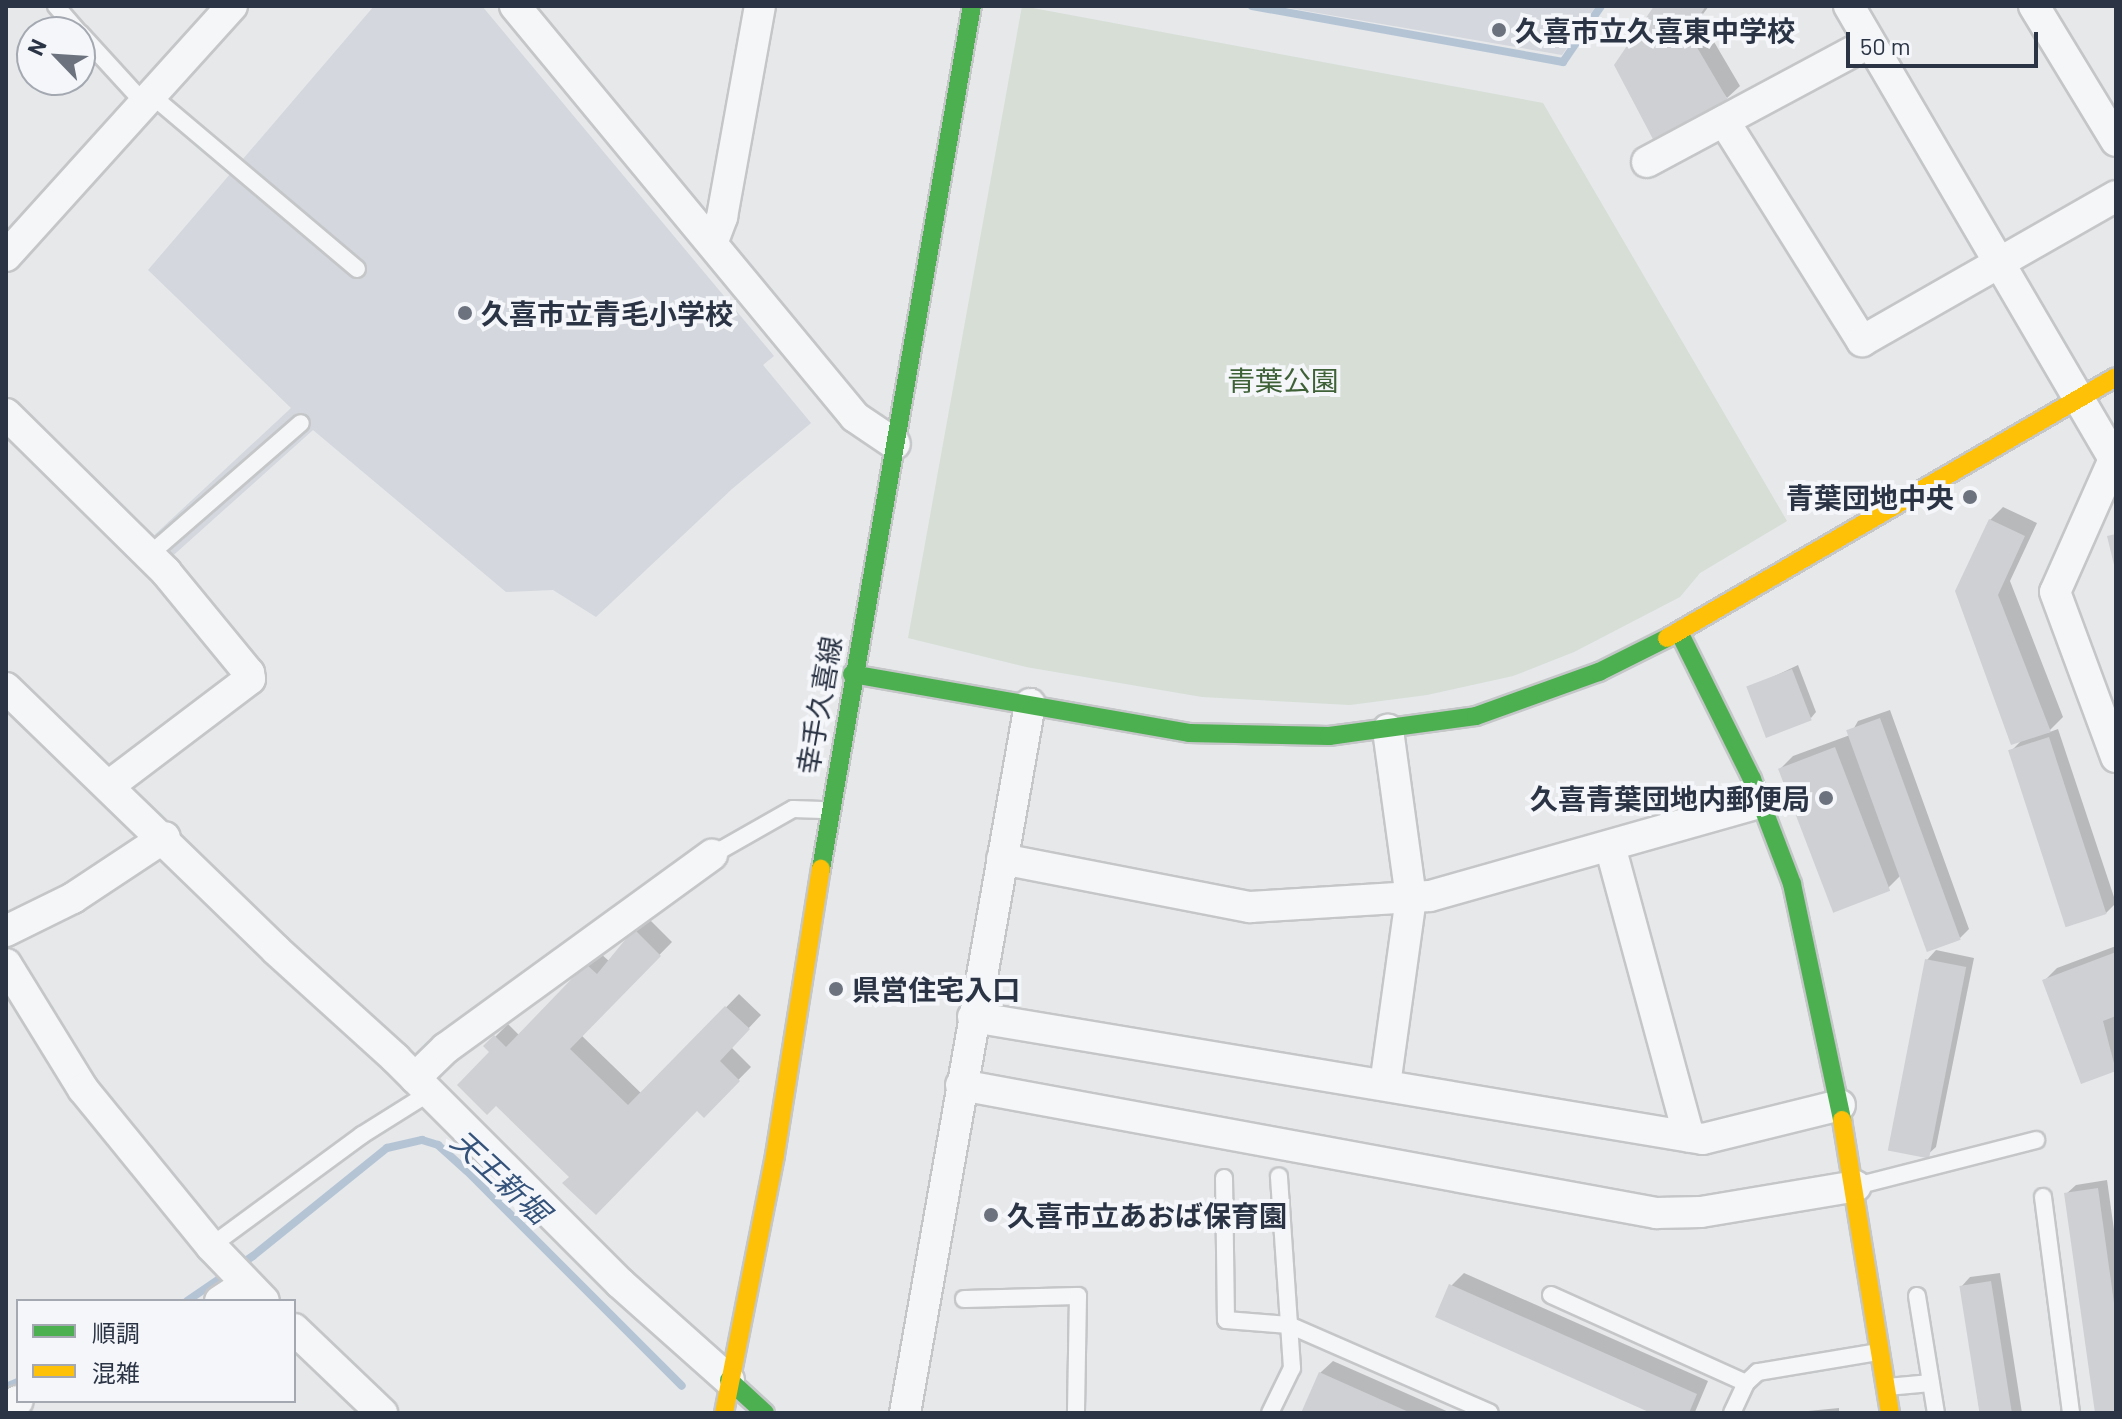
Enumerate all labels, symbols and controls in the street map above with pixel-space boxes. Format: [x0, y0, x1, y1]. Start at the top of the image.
place label: 久喜市立久喜東中学校 [1515, 13, 1795, 47]
north arrow [16, 16, 96, 96]
scale bar [1850, 16, 2042, 66]
marker: 久喜市立久喜東中学校 [1490, 21, 1508, 39]
text: 50 m [1860, 31, 1911, 60]
text: N [21, 35, 51, 59]
place label: 久喜市立青毛小学校 [481, 296, 733, 330]
marker: 久喜市立青毛小学校 [456, 304, 474, 322]
park label: 青葉公園 [1227, 363, 1339, 397]
place label: 青葉団地中央 [1786, 480, 1954, 514]
marker: 青葉団地中央 [1961, 488, 1979, 506]
street label: 幸手久喜線 [790, 633, 848, 777]
place label: 久喜青葉団地内郵便局 [1530, 781, 1810, 815]
marker: 久喜青葉団地内郵便局 [1817, 789, 1835, 807]
place label: 県営住宅入口 [852, 972, 1020, 1006]
marker: 県営住宅入口 [827, 980, 845, 998]
water label: 天王新堀 [445, 1122, 557, 1230]
place label: 久喜市立あおば保育園 [1007, 1198, 1287, 1232]
marker: 久喜市立あおば保育園 [982, 1206, 1000, 1224]
legend [16, 1299, 296, 1403]
text: 順調 [92, 1318, 140, 1347]
text: 混雑 [92, 1358, 140, 1387]

